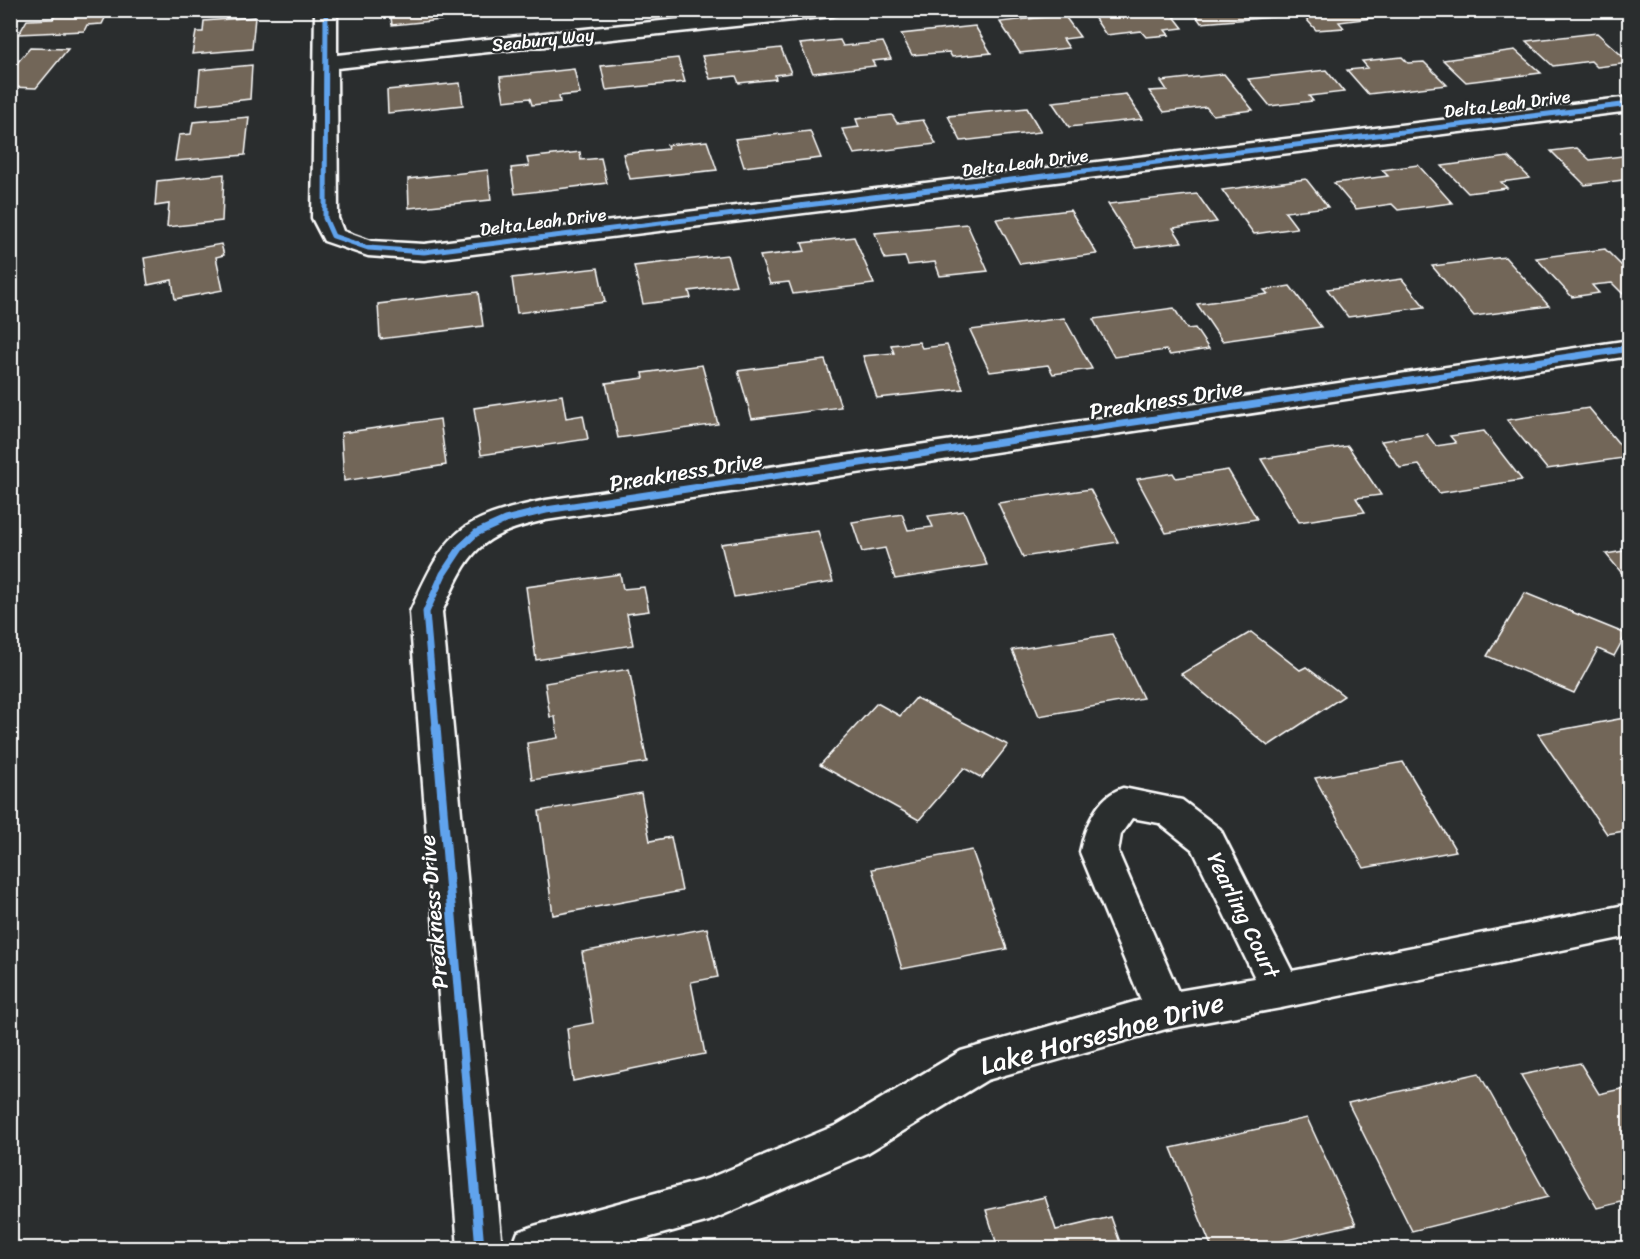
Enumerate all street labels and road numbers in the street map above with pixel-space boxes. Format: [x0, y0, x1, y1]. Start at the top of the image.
street label: Seabury Way [490, 19, 596, 61]
street label: Delta Leah Drive [1442, 80, 1572, 128]
street label: Delta Leah Drive [960, 139, 1090, 187]
street label: Delta Leah Drive [478, 198, 608, 246]
street label: Preakness Drive [1087, 368, 1246, 431]
street label: Preakness Drive [607, 440, 766, 503]
street label: Preakness Drive [407, 833, 460, 991]
street label: Yearling Court [1196, 845, 1292, 986]
street label: Lake Horseshoe Drive [974, 978, 1230, 1090]

